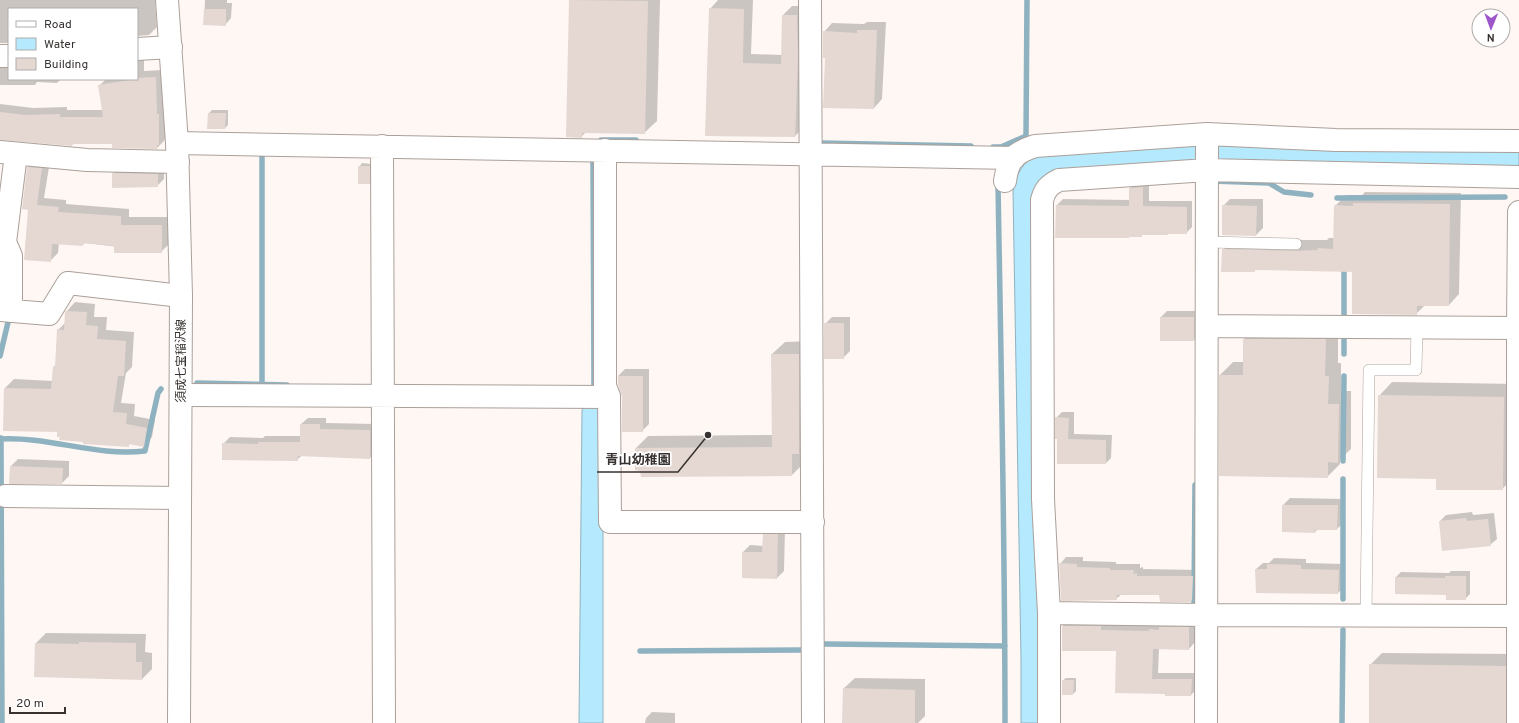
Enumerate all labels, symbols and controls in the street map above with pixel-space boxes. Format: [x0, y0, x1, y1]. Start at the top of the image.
legend [8, 8, 138, 80]
north arrow [1471, 8, 1511, 48]
text: Road [44, 17, 72, 33]
text: N [1487, 30, 1495, 44]
text: Water [44, 37, 76, 53]
text: Building [44, 57, 88, 73]
street label: 須成七宝稲沢線 [174, 319, 190, 403]
callout: 青山幼稚園 [597, 447, 678, 472]
text: 青山幼稚園 [605, 452, 671, 469]
scale bar [10, 689, 65, 715]
text: 20 m [16, 696, 44, 712]

